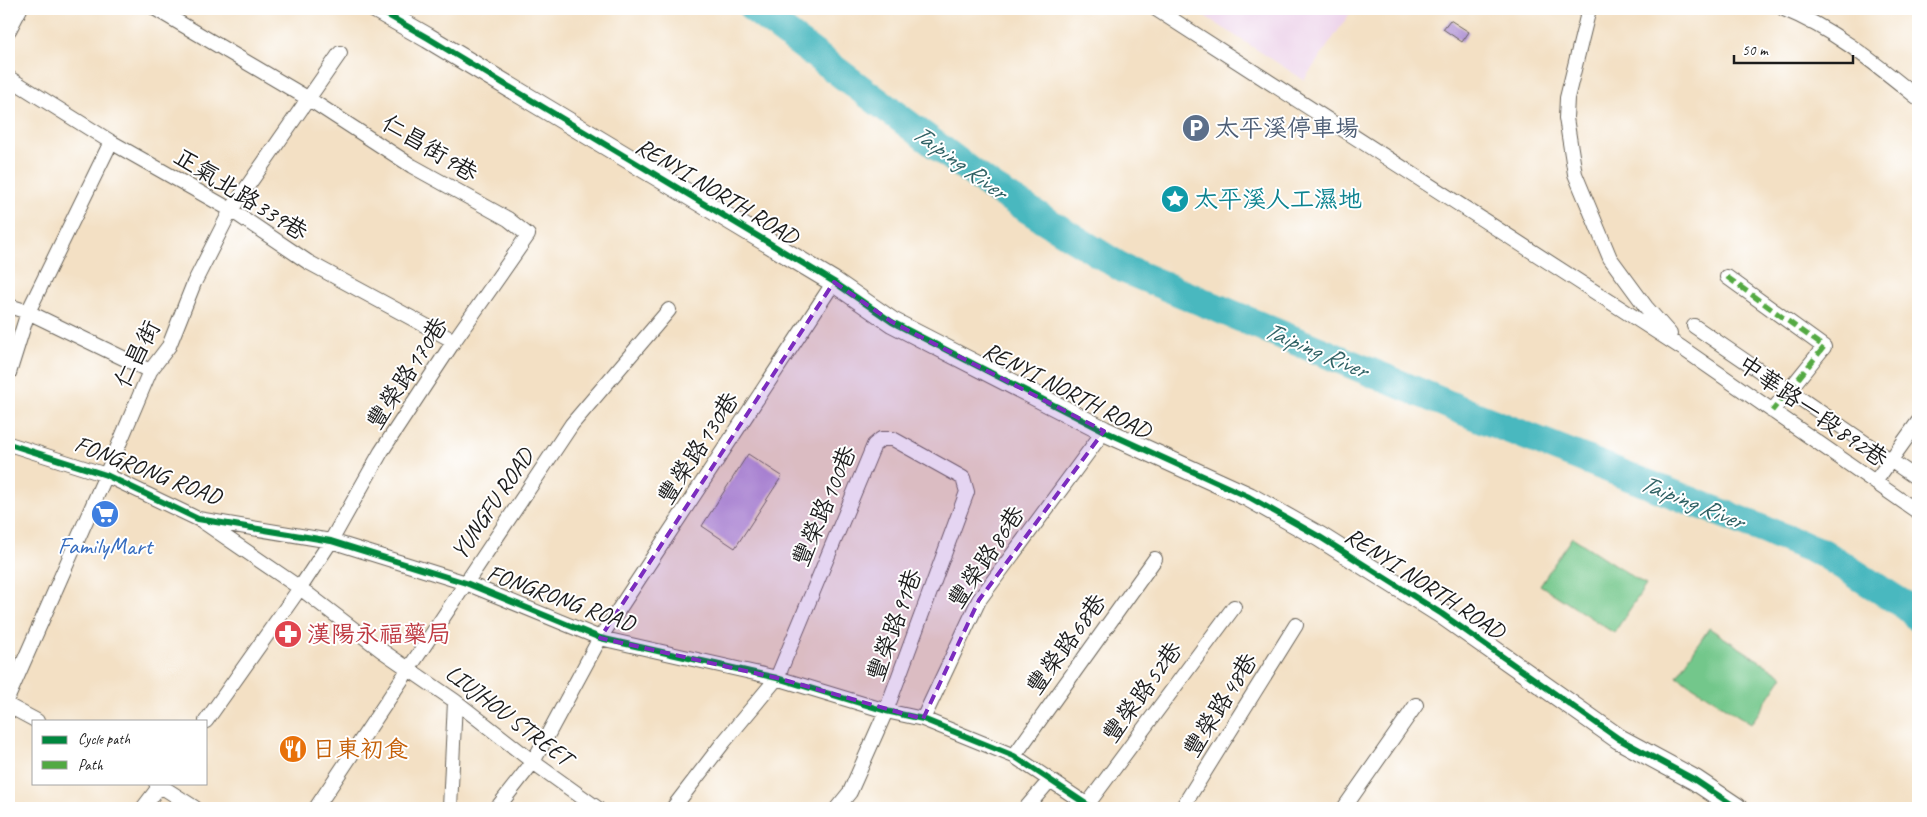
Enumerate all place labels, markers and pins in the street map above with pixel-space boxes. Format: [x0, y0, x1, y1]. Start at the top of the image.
parking icon: 太平溪停車場 [1181, 113, 1211, 143]
place label: 太平溪停車場 [1215, 113, 1359, 143]
place icon: 太平溪人工濕地 [1160, 184, 1190, 214]
place label: 太平溪人工濕地 [1194, 184, 1362, 214]
supermarket icon: FamilyMart [90, 499, 120, 529]
place label: FamilyMart [58, 531, 154, 561]
pharmacy icon: 漢陽永福藥局 [273, 619, 303, 649]
place label: 漢陽永福藥局 [307, 619, 451, 649]
restaurant icon: 日東初食 [278, 734, 308, 764]
place label: 日東初食 [312, 734, 408, 764]

